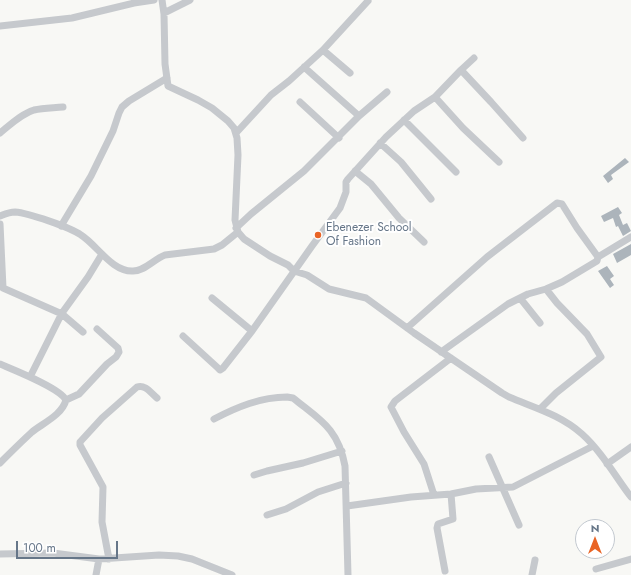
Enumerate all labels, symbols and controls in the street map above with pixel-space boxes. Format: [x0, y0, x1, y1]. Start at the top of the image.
place label: Ebenezer School Of Fashion [326, 221, 412, 249]
marker: Ebenezer School Of Fashion [313, 230, 323, 240]
north arrow [575, 519, 615, 559]
text: N [591, 520, 599, 536]
scale bar [18, 533, 120, 559]
text: 100 m [23, 539, 56, 557]

